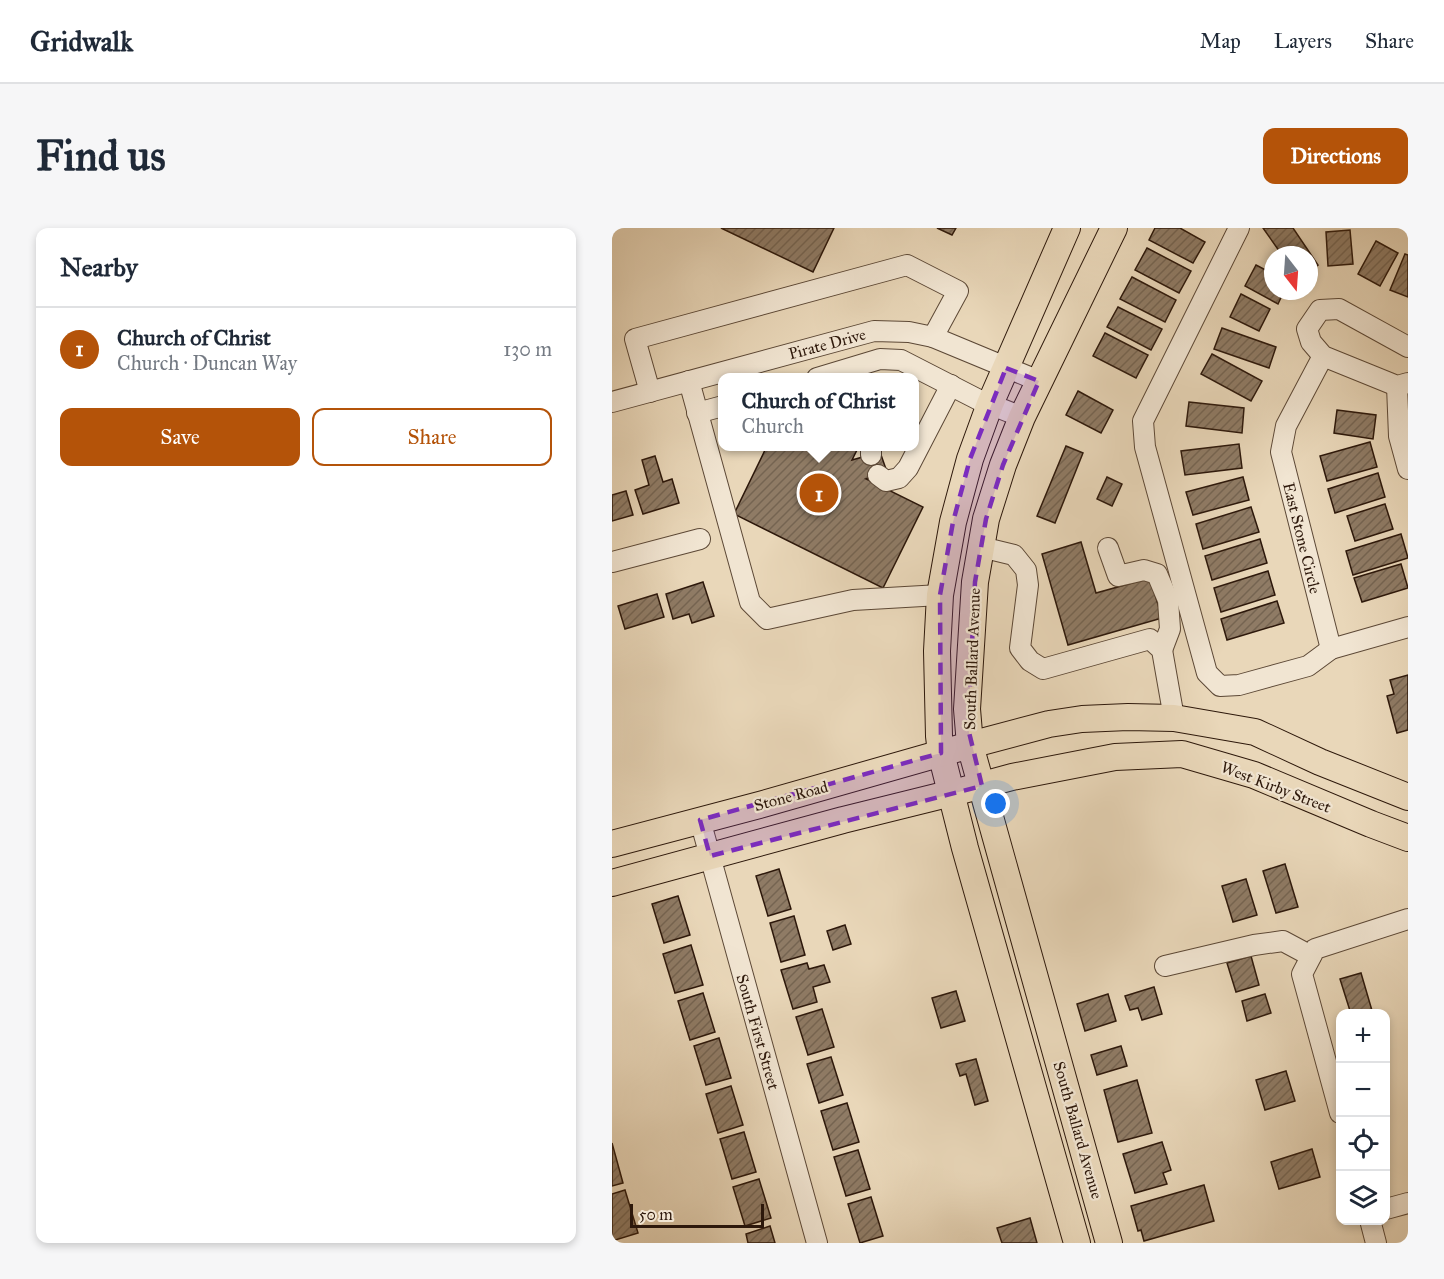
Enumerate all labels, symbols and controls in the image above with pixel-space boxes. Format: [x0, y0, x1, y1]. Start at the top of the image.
text: Gridwalk [30, 24, 133, 59]
text: Map [1200, 28, 1241, 54]
text: Layers [1274, 28, 1332, 54]
text: Share [1365, 28, 1414, 54]
button: Directions [1263, 128, 1408, 184]
text: Find us [36, 130, 166, 182]
north arrow [1264, 246, 1318, 300]
text: Nearby [60, 251, 138, 283]
text: Church of Christ [117, 324, 271, 351]
street label: Pirate Drive [786, 325, 868, 363]
text: 1 [76, 337, 83, 361]
text: 130 m [503, 337, 552, 361]
text: Church · Duncan Way [117, 351, 297, 375]
popup [718, 373, 919, 451]
text: Church of Christ [742, 387, 895, 414]
button: Save [60, 408, 300, 466]
button: Share [312, 408, 552, 466]
text: Church [742, 414, 804, 438]
pin: 1 [800, 470, 838, 516]
street label: East Stone Circle [1279, 480, 1325, 596]
street label: South Ballard Avenue [960, 587, 984, 730]
street label: West Kirby Street [1218, 757, 1334, 817]
street label: Stone Road [752, 777, 830, 815]
your location [981, 789, 1010, 818]
street label: South First Street [732, 972, 784, 1092]
map controls [1336, 1009, 1390, 1225]
button: + [1336, 1009, 1390, 1063]
street label: South Ballard Avenue [1049, 1059, 1107, 1201]
button: − [1336, 1063, 1390, 1117]
button: locate [1336, 1117, 1390, 1171]
button: layers [1336, 1171, 1390, 1225]
scale bar [630, 1201, 764, 1228]
text: 50 m [639, 1205, 673, 1224]

